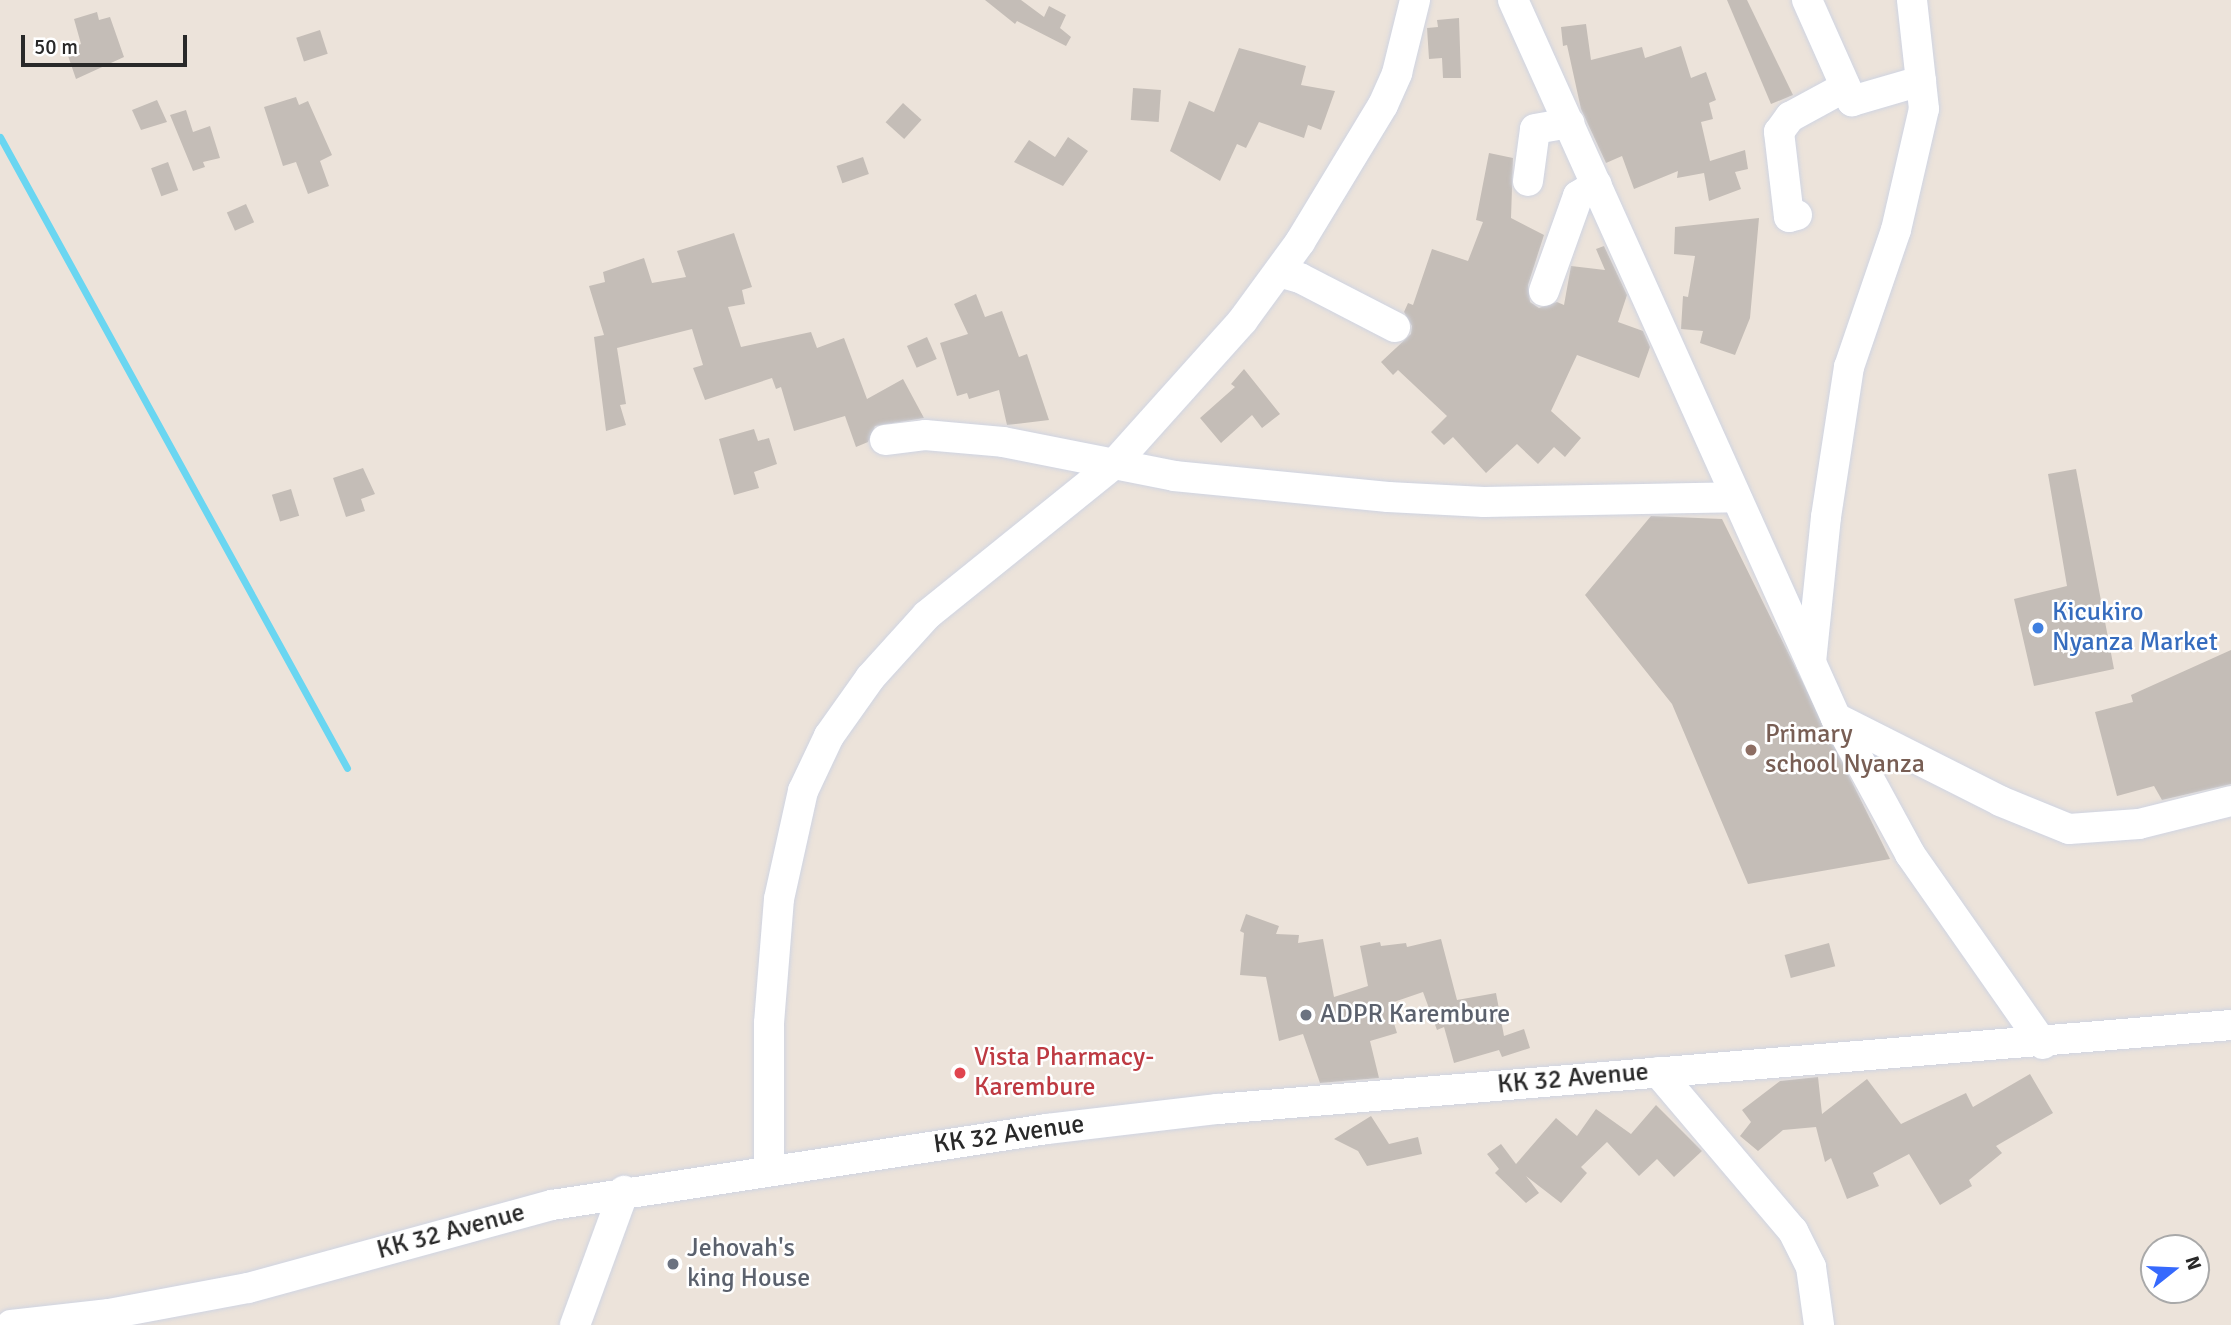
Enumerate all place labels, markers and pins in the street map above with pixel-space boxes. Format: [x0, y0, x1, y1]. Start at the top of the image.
place label: Kicukiro Nyanza Market [2052, 597, 2218, 658]
marker: Kicukiro Nyanza Market [2030, 620, 2046, 636]
place label: Primary school Nyanza [1765, 719, 1925, 780]
marker: Primary school Nyanza [1743, 742, 1759, 758]
place label: ADPR Karembure [1320, 999, 1510, 1031]
marker: ADPR Karembure [1298, 1007, 1314, 1023]
place label: Vista Pharmacy- Karembure [974, 1042, 1154, 1104]
marker: Vista Pharmacy- Karembure [952, 1065, 968, 1081]
place label: Jehovah's king House [687, 1233, 810, 1294]
marker: Jehovah's king House [665, 1256, 681, 1272]

